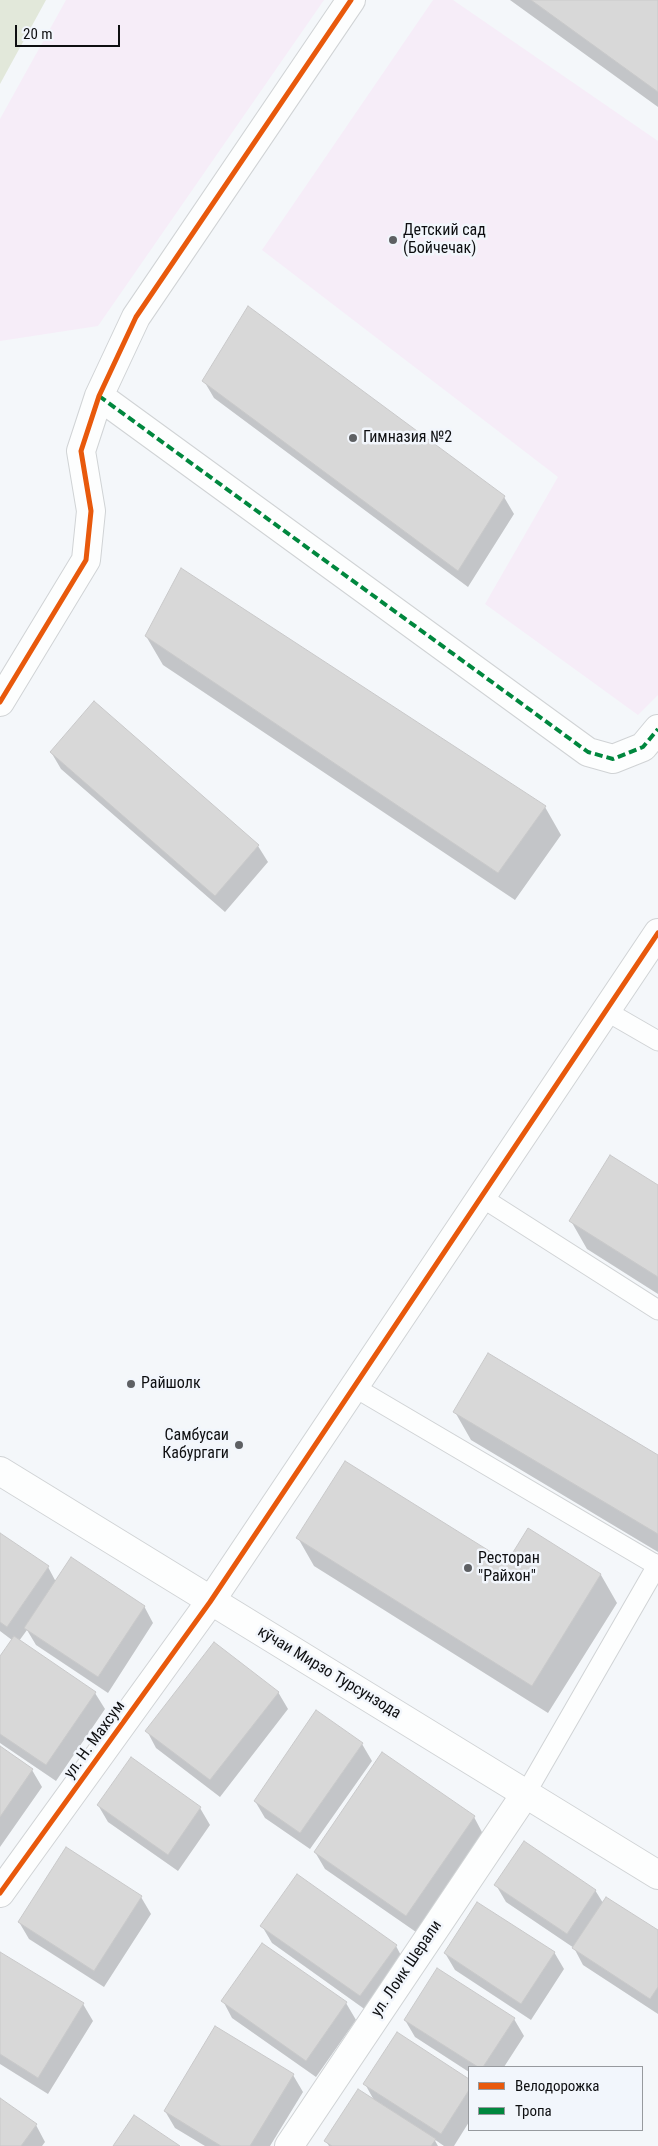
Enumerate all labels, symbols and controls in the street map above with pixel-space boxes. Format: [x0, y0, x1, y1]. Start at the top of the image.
scale bar [18, 15, 122, 47]
text: 20 m [23, 25, 53, 43]
place label: Детский сад (Бойчечак) [403, 221, 486, 259]
marker: Детский сад (Бойчечак) [387, 234, 399, 246]
place label: Гимназия №2 [363, 428, 452, 448]
marker: Гимназия №2 [347, 432, 359, 444]
place label: Райшолк [141, 1374, 201, 1394]
marker: Райшолк [125, 1378, 137, 1390]
place label: Самбусаи Кабургаги [162, 1426, 229, 1464]
marker: Самбусаи Кабургаги [233, 1439, 245, 1451]
place label: Ресторан "Райхон" [478, 1549, 540, 1587]
marker: Ресторан "Райхон" [462, 1562, 474, 1574]
street label: кӯчаи Мирзо Турсунзода [254, 1623, 404, 1723]
street label: ул. Н. Махсум [60, 1697, 130, 1783]
street label: ул. Лоик Шерали [368, 1917, 446, 2021]
legend [468, 2066, 643, 2131]
text: Велодорожка [515, 2077, 600, 2095]
text: Тропа [515, 2102, 552, 2120]

